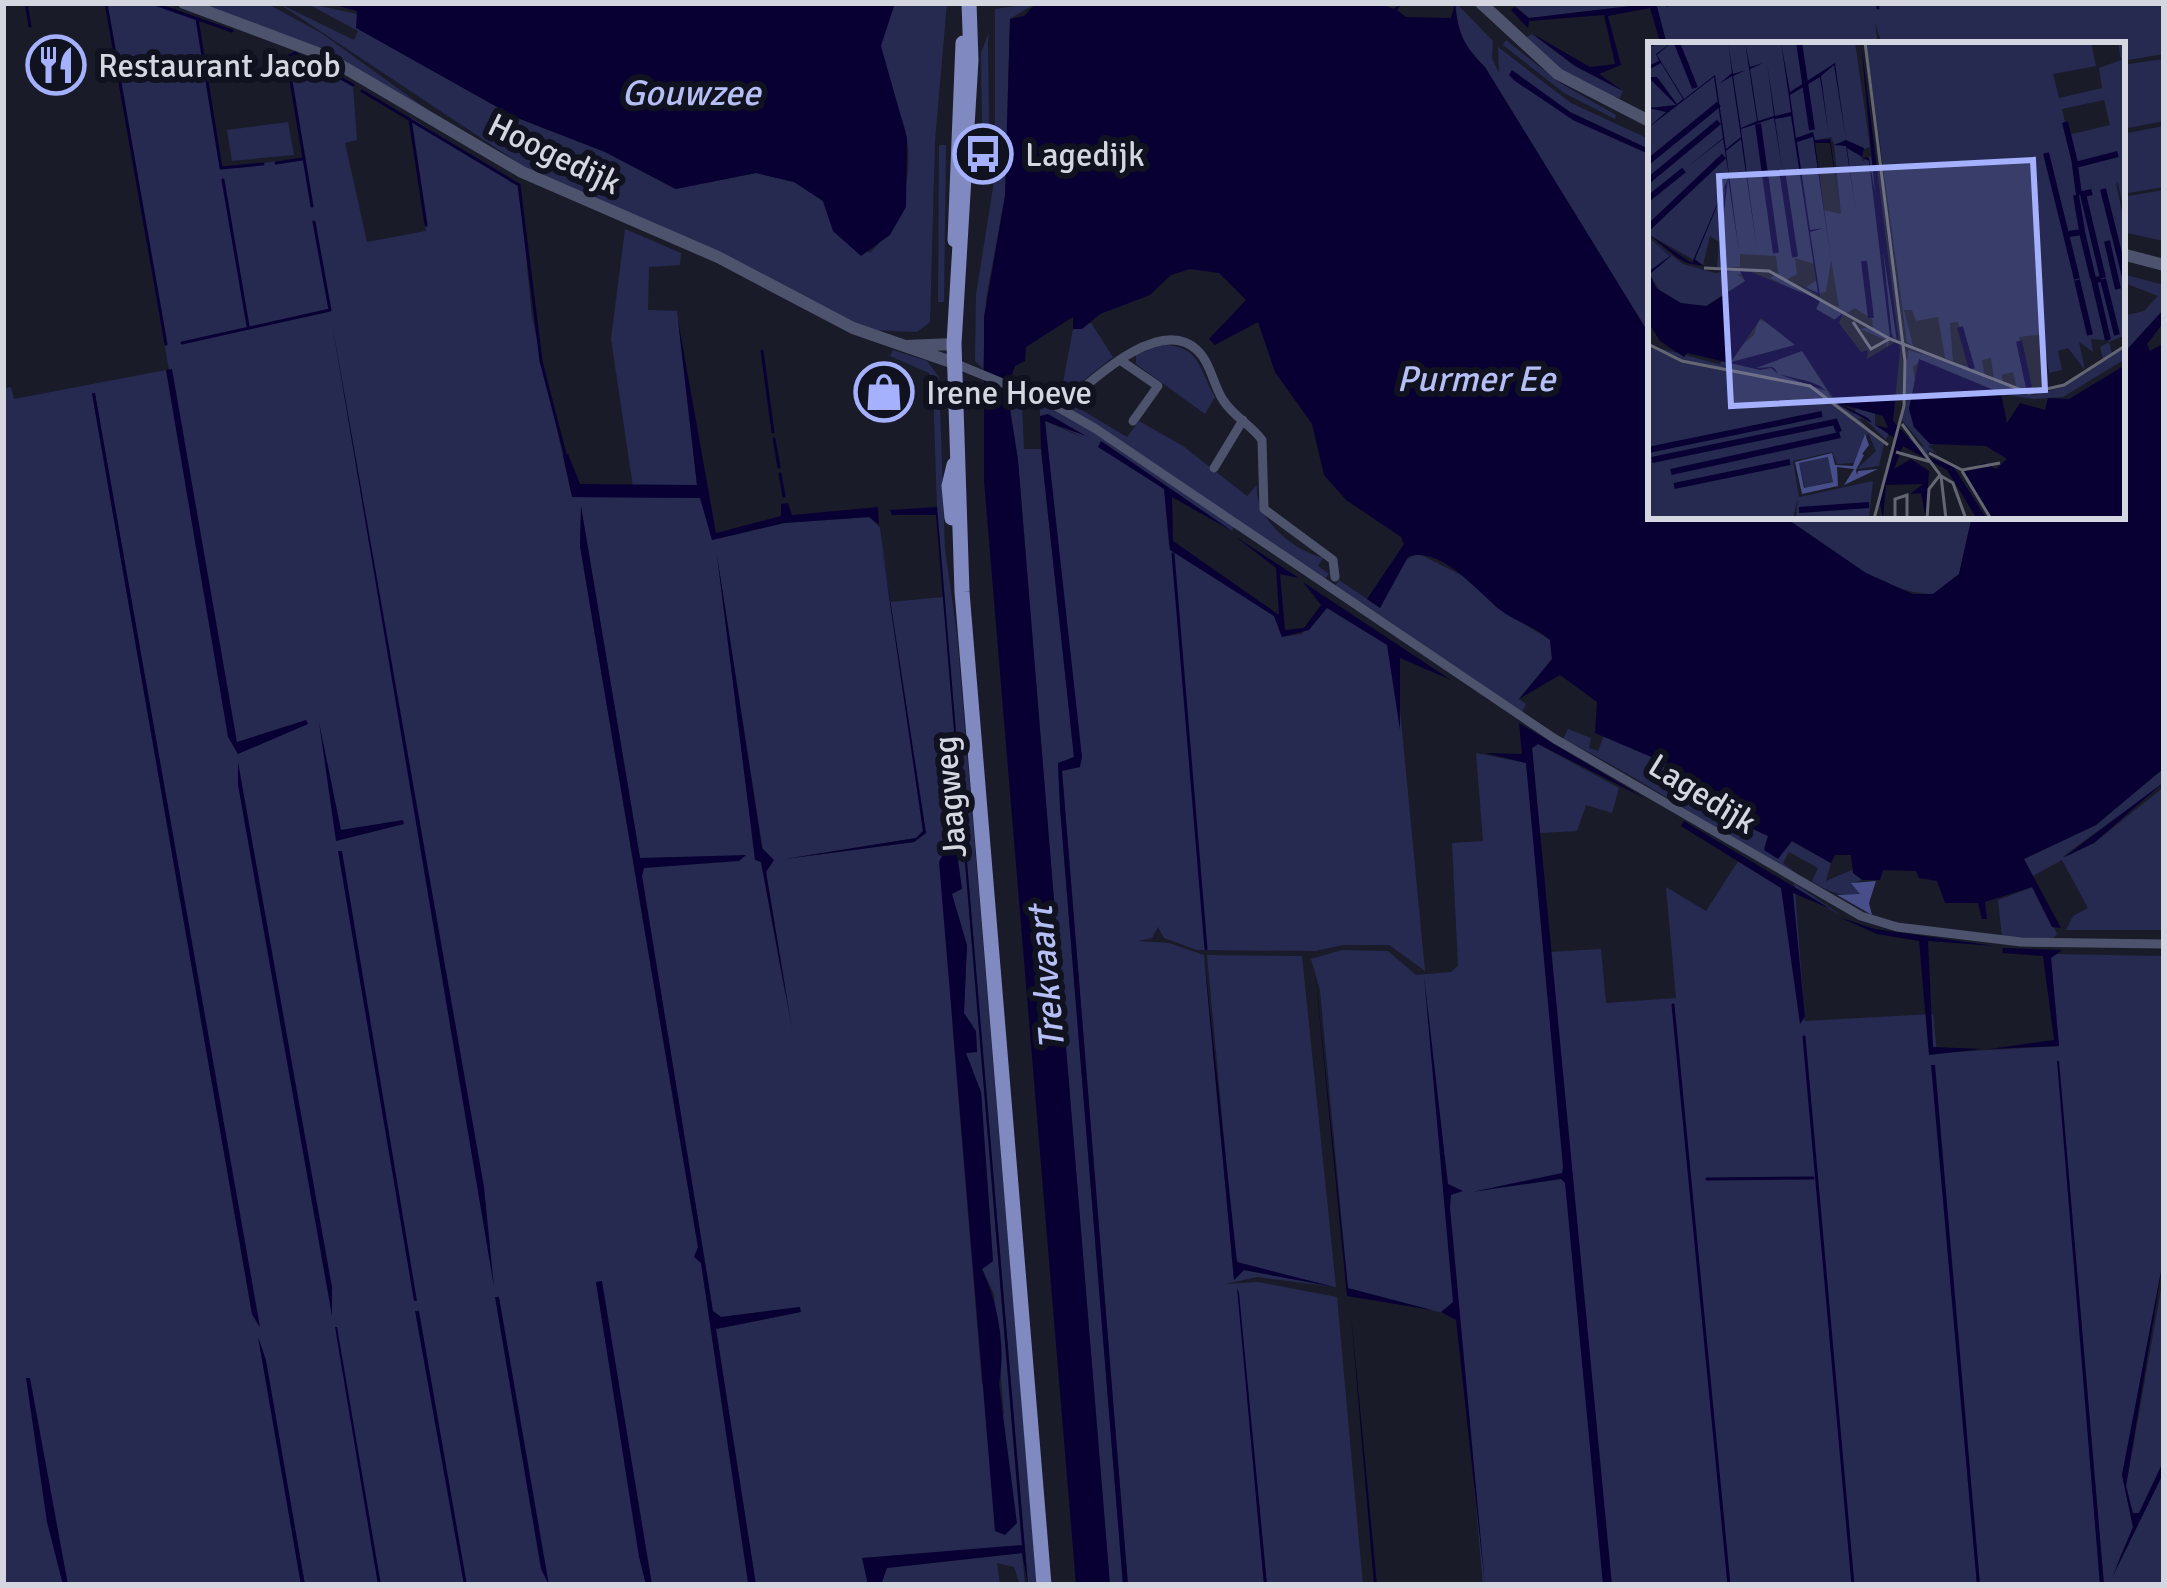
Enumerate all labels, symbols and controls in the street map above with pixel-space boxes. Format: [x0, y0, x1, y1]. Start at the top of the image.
restaurant icon: Restaurant Jacob [25, 34, 87, 96]
inset map [1648, 42, 2125, 519]
place label: Restaurant Jacob [98, 46, 341, 87]
water label: Gouwzee [621, 71, 763, 116]
street label: Hoogedijk [481, 105, 627, 204]
bus stop icon: Lagedijk [952, 123, 1014, 185]
place label: Lagedijk [1025, 135, 1144, 176]
water label: Purmer Ee [1397, 357, 1557, 402]
shop icon: Irene Hoeve [853, 361, 915, 423]
place label: Irene Hoeve [926, 373, 1092, 414]
street label: Jaagweg [925, 734, 976, 859]
street label: Lagedijk [1641, 745, 1764, 843]
water label: Trekvaart [1017, 900, 1075, 1052]

